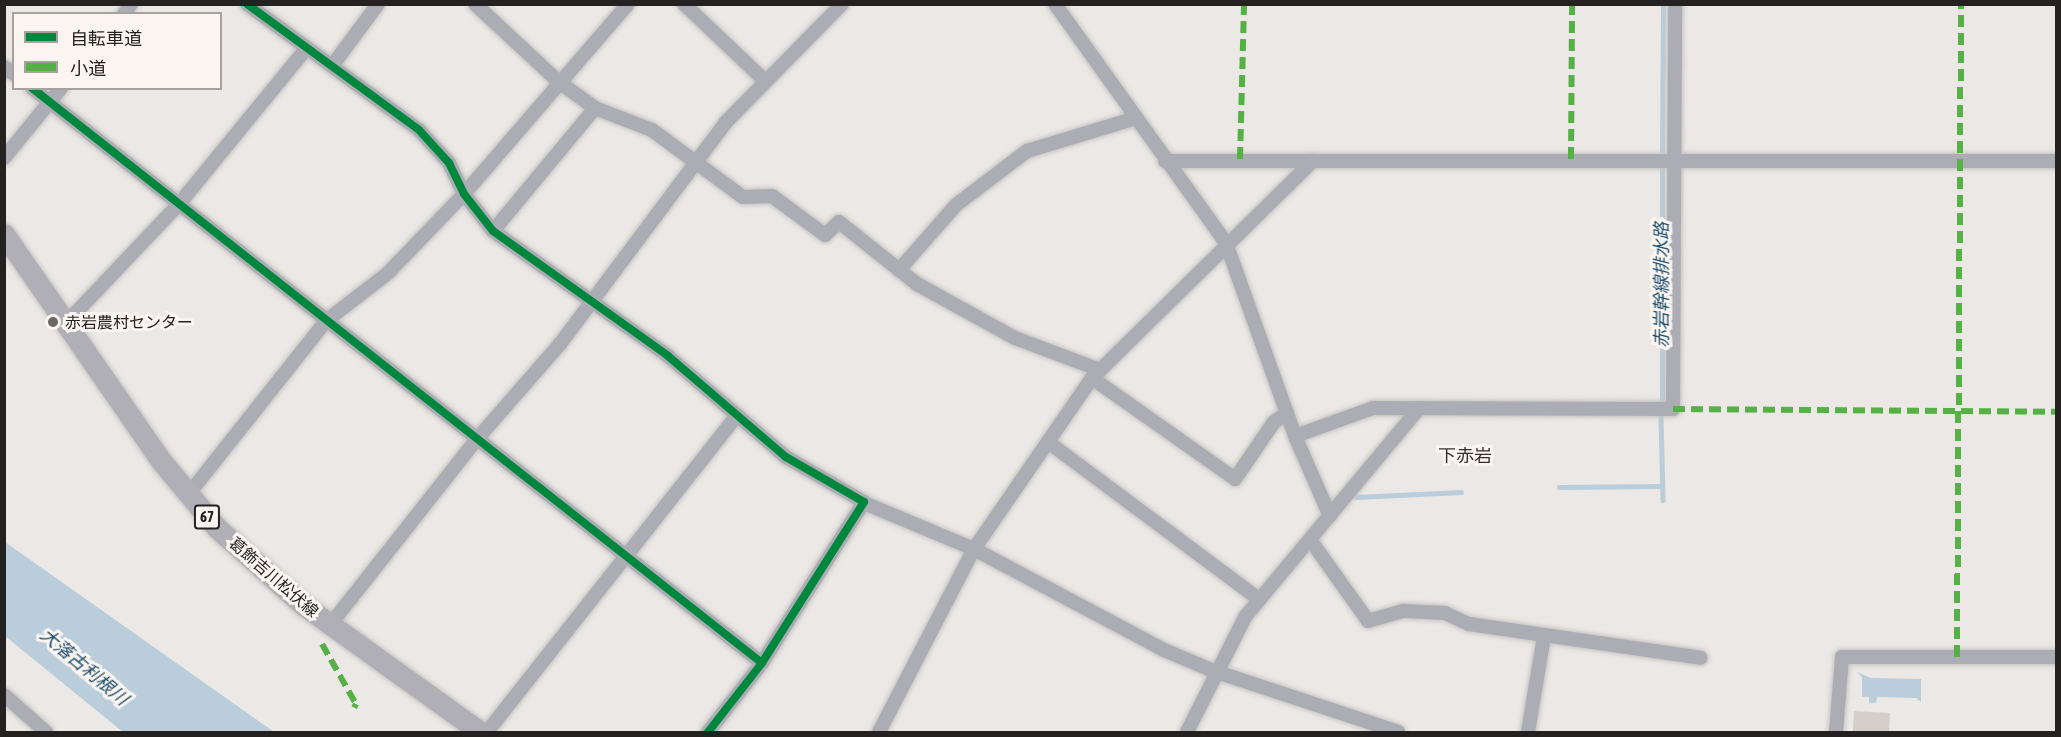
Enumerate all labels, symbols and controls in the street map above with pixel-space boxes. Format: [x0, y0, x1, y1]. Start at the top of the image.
legend [12, 12, 222, 90]
text: 自転車道 [70, 28, 142, 49]
text: 小道 [70, 58, 106, 79]
water label: 赤岩幹線排水路 [1651, 222, 1673, 348]
place label: 赤岩農村センター [65, 312, 193, 332]
marker: 赤岩農村センター [46, 315, 60, 329]
district label: 下赤岩 [1438, 445, 1492, 467]
road number: 67 [194, 505, 220, 529]
street label: 葛飾吉川松伏線 [225, 533, 323, 621]
water label: 大落古利根川 [36, 624, 132, 710]

